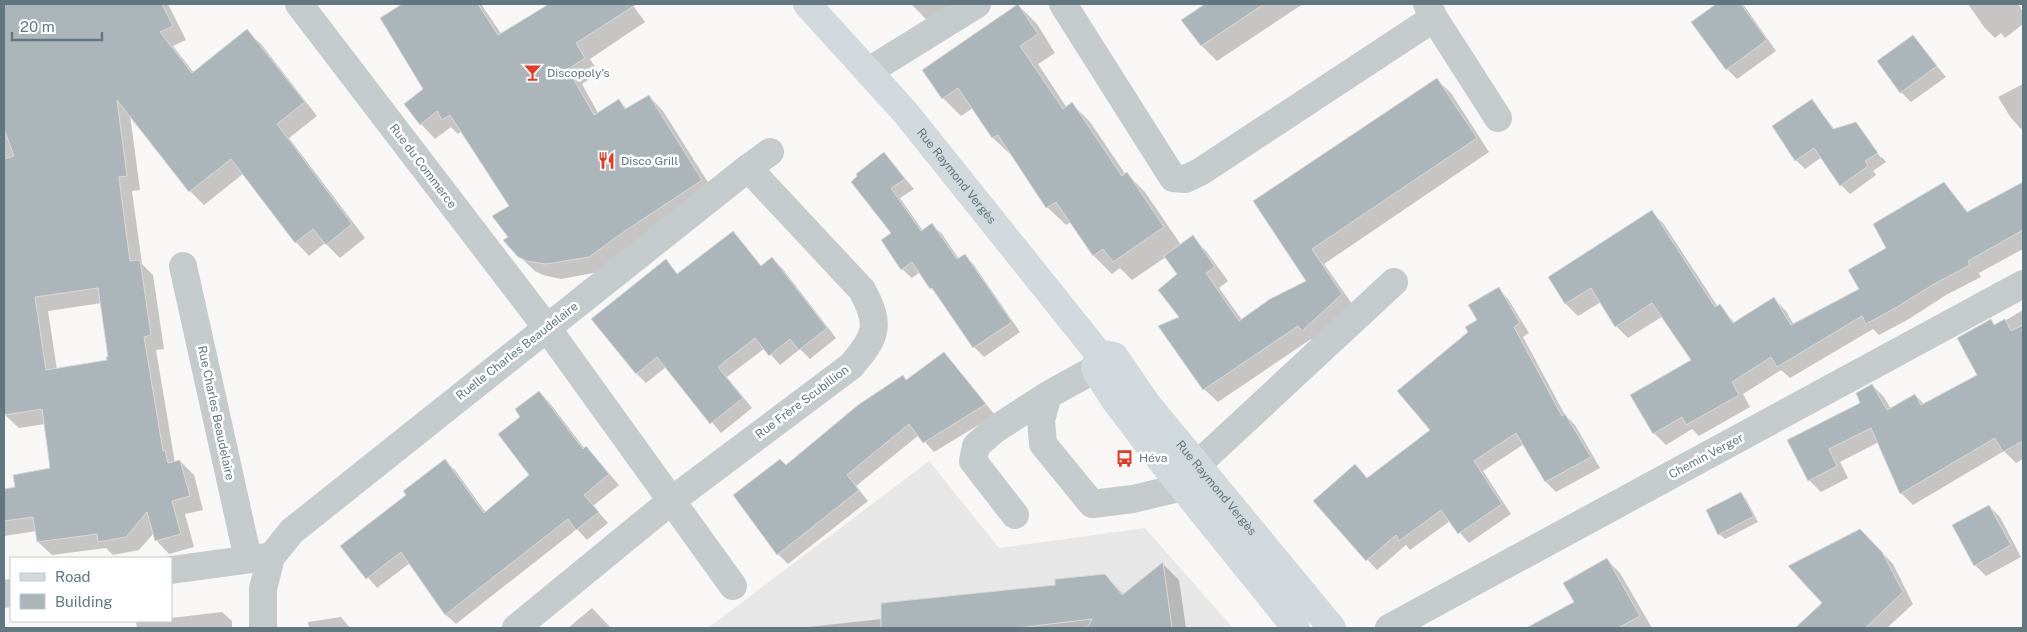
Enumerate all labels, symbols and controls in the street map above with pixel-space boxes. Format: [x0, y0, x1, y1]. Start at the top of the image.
scale bar [12, 10, 102, 42]
text: 20 m [20, 18, 55, 35]
bar icon: Discopoly’s [523, 63, 543, 83]
place label: Discopoly’s [547, 66, 610, 80]
street label: Rue du Commerce [387, 121, 459, 211]
street label: Rue Raymond Vergès [914, 126, 999, 227]
restaurant icon: Disco Grill [597, 151, 617, 171]
place label: Disco Grill [621, 154, 678, 168]
street label: Ruelle Charles Beaudelaire [453, 299, 581, 403]
street label: Rue Charles Beaudelaire [195, 344, 237, 482]
street label: Rue Frère Scubillion [753, 362, 851, 442]
street label: Chemin Verger [1666, 430, 1746, 482]
street label: Rue Raymond Vergès [1173, 438, 1259, 538]
bus stop icon: Héva [1115, 448, 1135, 468]
place label: Héva [1139, 451, 1167, 465]
legend [10, 557, 172, 622]
text: Road [55, 568, 91, 585]
text: Building [55, 593, 113, 610]

